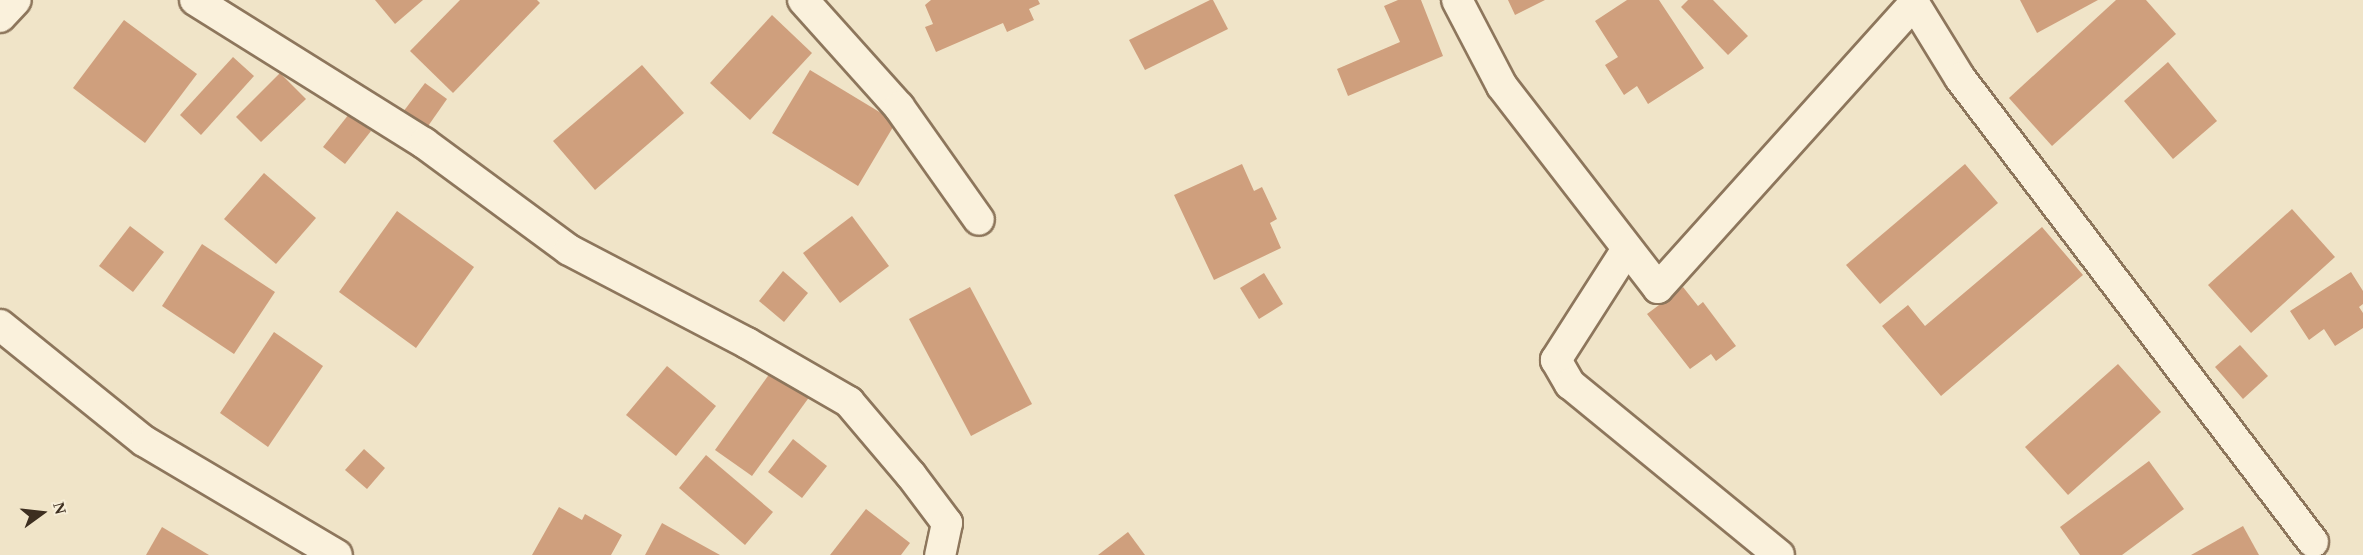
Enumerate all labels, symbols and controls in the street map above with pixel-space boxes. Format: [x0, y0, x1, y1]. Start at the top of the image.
north arrow [12, 483, 72, 543]
text: N [50, 500, 70, 516]

